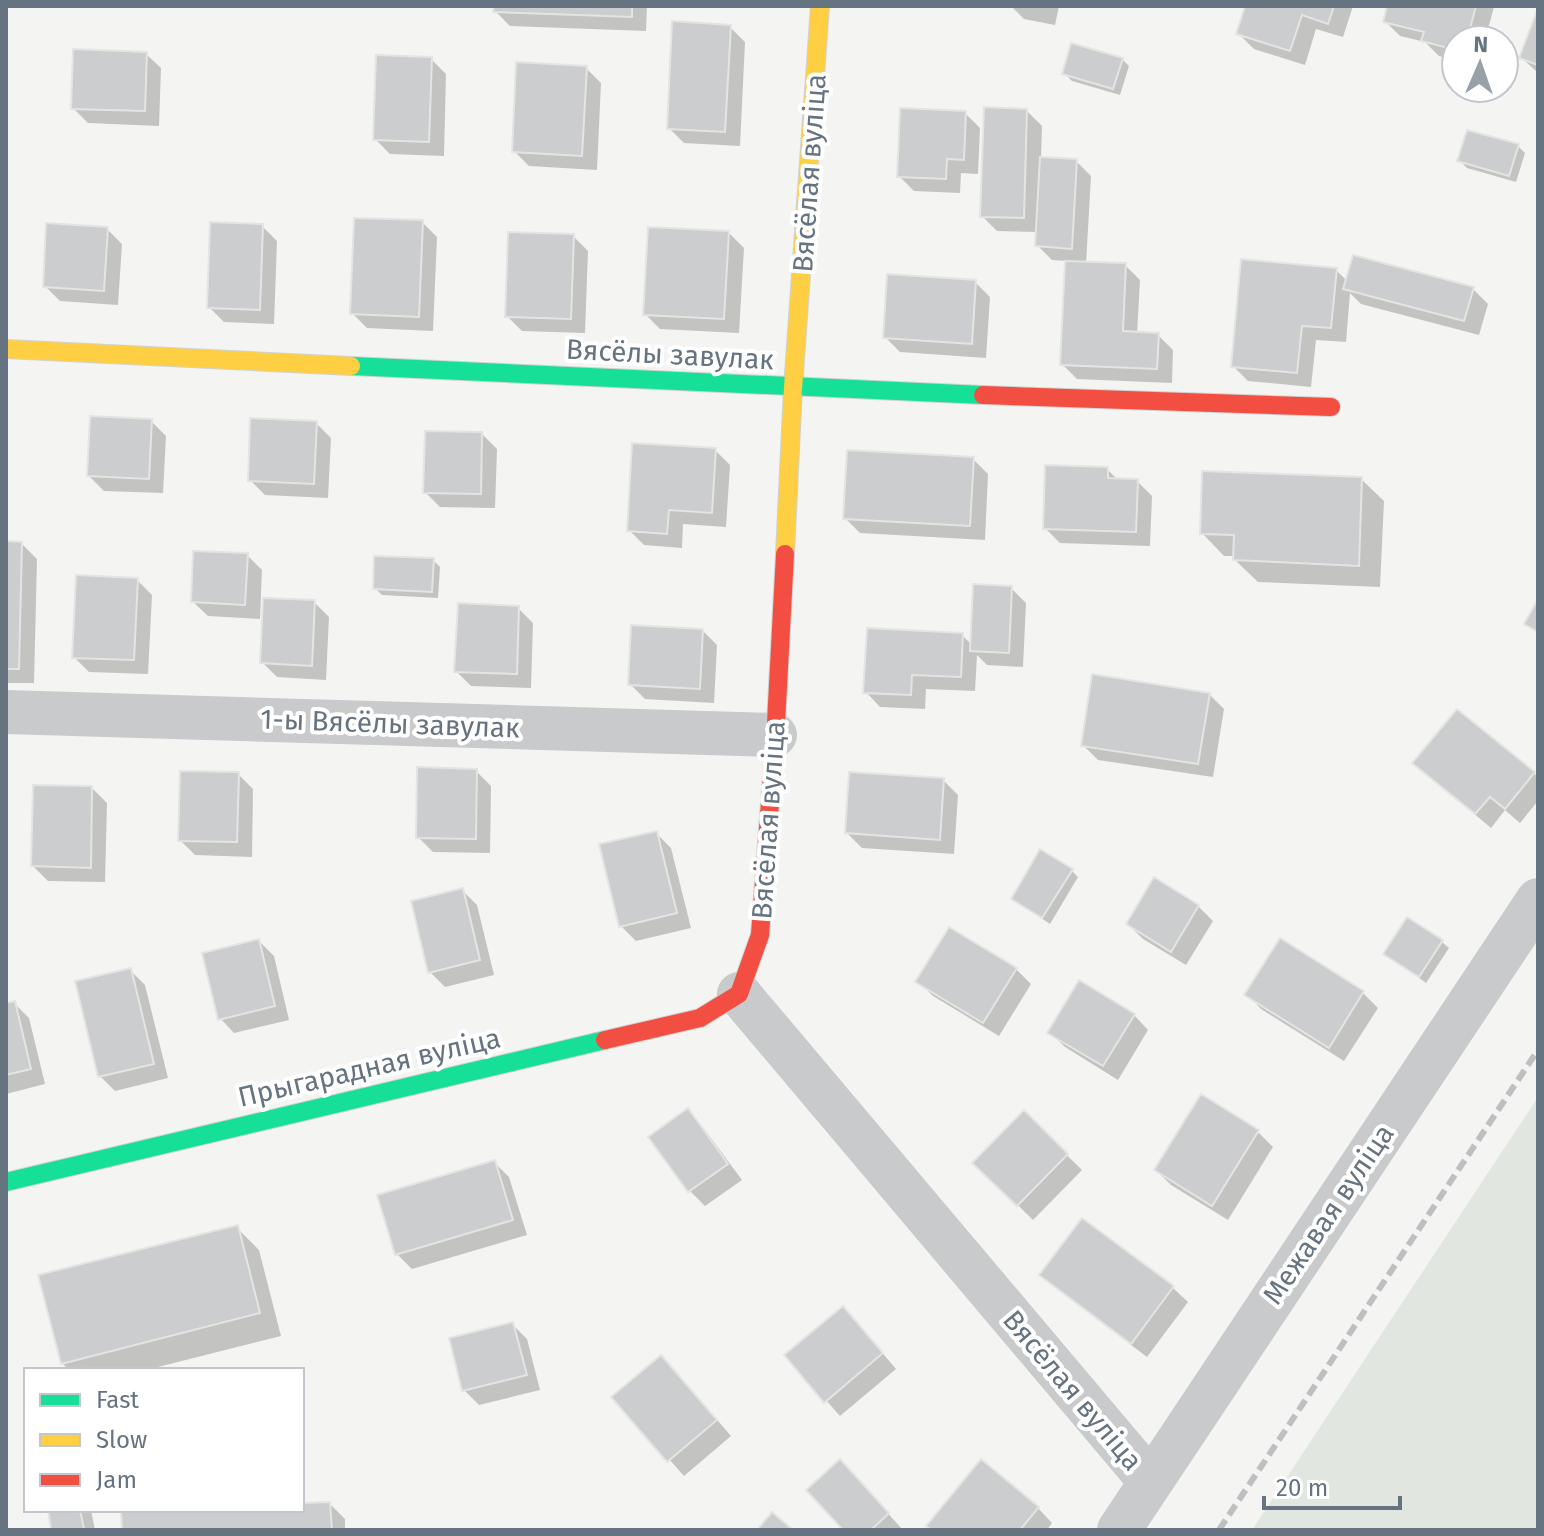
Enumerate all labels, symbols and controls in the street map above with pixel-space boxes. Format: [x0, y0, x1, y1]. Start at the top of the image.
north arrow [1440, 24, 1520, 104]
text: N [1473, 31, 1488, 58]
street label: Вясёлая вуліца [786, 73, 833, 273]
street label: Вясёлы завулак [565, 333, 775, 376]
street label: 1-ы Вясёлы завулак [260, 702, 521, 745]
street label: Вясёлая вуліца [745, 720, 792, 920]
street label: Прыгарадная вуліца [235, 1021, 504, 1114]
street label: Межавая вуліца [1256, 1118, 1401, 1310]
street label: Вясёлая вуліца [996, 1303, 1149, 1477]
legend [24, 1368, 304, 1512]
text: Fast [96, 1386, 139, 1414]
text: Slow [96, 1426, 147, 1454]
scale bar [1264, 1460, 1400, 1510]
text: Jam [96, 1466, 137, 1494]
text: 20 m [1276, 1474, 1328, 1502]

